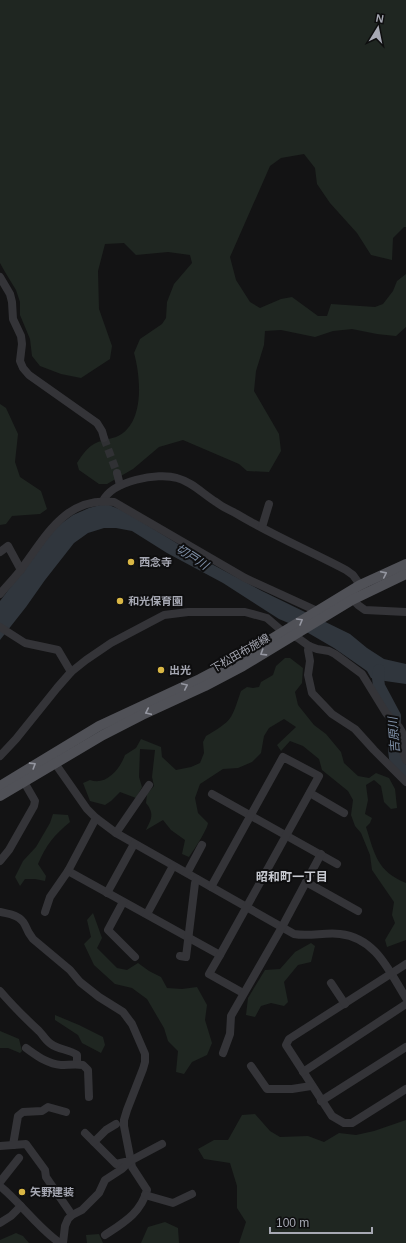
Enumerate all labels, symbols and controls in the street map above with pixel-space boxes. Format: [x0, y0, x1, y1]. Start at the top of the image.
north arrow [358, 8, 398, 48]
text: N [375, 12, 385, 25]
water label: 切戸川 [173, 541, 213, 574]
place label: 西念寺 [139, 556, 172, 568]
marker: 西念寺 [126, 557, 136, 567]
one-way arrow [380, 571, 387, 578]
place label: 和光保育園 [128, 595, 183, 607]
marker: 和光保育園 [115, 596, 125, 606]
one-way arrow [296, 618, 303, 625]
street label: 下松田布施線 [208, 631, 272, 675]
one-way arrow [260, 649, 267, 656]
place label: 出光 [169, 664, 191, 676]
marker: 出光 [156, 665, 166, 675]
one-way arrow [181, 683, 189, 691]
one-way arrow [144, 707, 152, 715]
water label: 吉原川 [386, 715, 402, 753]
one-way arrow [29, 763, 36, 770]
district label: 昭和町一丁目 [256, 870, 328, 884]
place label: 矢野建装 [30, 1186, 74, 1198]
marker: 矢野建装 [17, 1187, 27, 1197]
scale bar [270, 1209, 372, 1235]
text: 100 m [276, 1216, 309, 1230]

